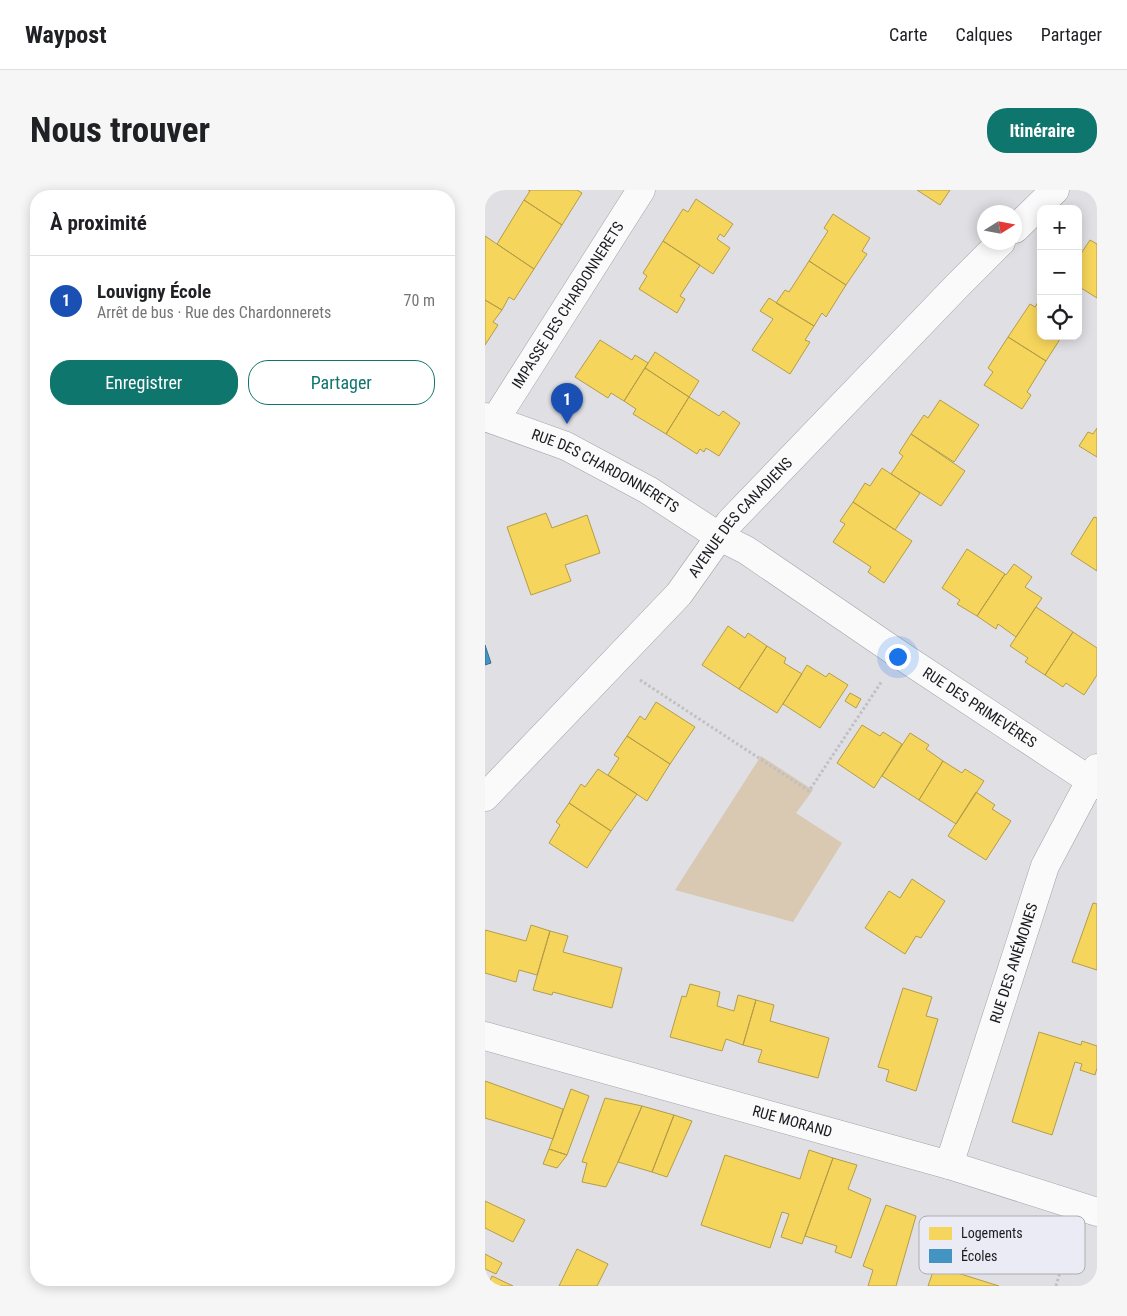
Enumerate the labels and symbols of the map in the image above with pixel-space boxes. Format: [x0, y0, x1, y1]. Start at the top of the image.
north arrow [977, 205, 1022, 250]
street label: IMPASSE DES CHARDONNERETS [508, 218, 628, 392]
pin: 1 [551, 383, 583, 424]
street label: RUE DES CHARDONNERETS [529, 425, 682, 517]
street label: AVENUE DES CANADIENS [685, 454, 796, 581]
your location [885, 644, 911, 670]
street label: RUE DES PRIMEVÈRES [919, 664, 1040, 752]
street label: RUE DES ANÉMONES [986, 901, 1042, 1025]
street label: RUE MORAND [750, 1102, 834, 1141]
legend [919, 1216, 1085, 1274]
text: Logements [961, 1225, 1023, 1241]
text: Écoles [961, 1247, 997, 1264]

